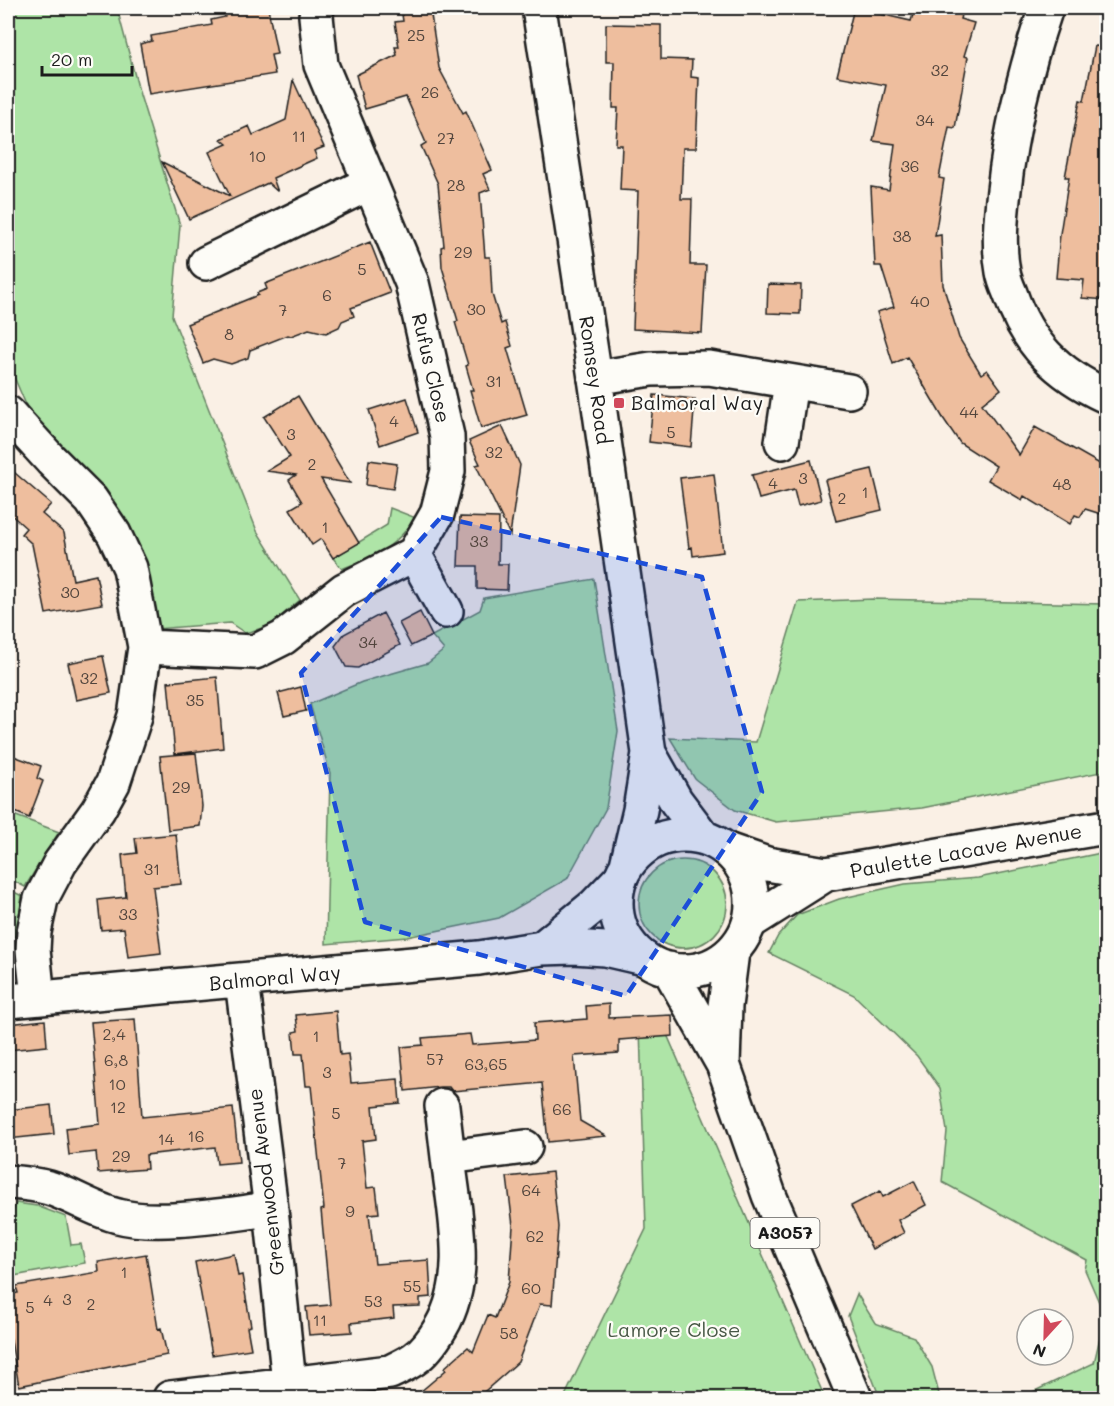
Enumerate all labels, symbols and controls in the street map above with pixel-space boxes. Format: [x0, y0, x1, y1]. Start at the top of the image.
house number: 25 [407, 24, 425, 45]
scale bar [42, 39, 132, 77]
text: 20 m [51, 47, 92, 71]
house number: 32 [931, 59, 949, 80]
house number: 26 [421, 81, 439, 102]
house number: 34 [916, 109, 935, 130]
house number: 11 [292, 125, 306, 146]
house number: 27 [437, 127, 455, 148]
house number: 10 [248, 145, 266, 166]
house number: 36 [900, 155, 920, 176]
house number: 28 [447, 174, 466, 195]
house number: 38 [892, 225, 912, 246]
house number: 29 [454, 241, 472, 262]
house number: 5 [357, 258, 367, 279]
house number: 6 [322, 284, 332, 305]
house number: 40 [910, 290, 930, 311]
house number: 30 [466, 298, 486, 319]
house number: 7 [279, 299, 288, 320]
street label: Rufus Close [407, 310, 457, 425]
street label: Romsey Road [574, 314, 618, 446]
house number: 8 [224, 323, 234, 344]
house number: 31 [486, 370, 502, 391]
place label: Balmoral Way [631, 389, 763, 415]
marker: Balmoral Way [612, 396, 626, 410]
house number: 44 [960, 401, 979, 422]
house number: 4 [389, 410, 399, 431]
house number: 5 [666, 421, 676, 442]
house number: 3 [286, 423, 296, 444]
house number: 32 [485, 441, 503, 462]
house number: 2 [308, 453, 316, 474]
house number: 3 [798, 467, 808, 488]
house number: 4 [768, 472, 778, 493]
house number: 48 [1052, 473, 1072, 494]
house number: 1 [861, 481, 869, 502]
house number: 2 [838, 487, 846, 508]
house number: 1 [321, 516, 329, 537]
house number: 33 [470, 530, 488, 551]
house number: 30 [60, 581, 80, 602]
house number: 34 [359, 631, 378, 652]
house number: 32 [80, 667, 98, 688]
house number: 35 [186, 689, 204, 710]
house number: 29 [172, 776, 190, 797]
street label: Paulette Lacave Avenue [848, 817, 1084, 883]
house number: 31 [144, 858, 160, 879]
house number: 33 [119, 903, 137, 924]
street label: Balmoral Way [208, 958, 342, 996]
house number: 2,4 [102, 1023, 126, 1044]
house number: 1 [312, 1025, 320, 1046]
house number: 57 [426, 1048, 444, 1069]
house number: 6,8 [104, 1049, 128, 1070]
house number: 63,65 [465, 1053, 507, 1074]
house number: 3 [322, 1061, 332, 1082]
house number: 10 [108, 1073, 126, 1094]
street label: Greenwood Avenue [241, 1087, 289, 1277]
house number: 12 [110, 1096, 126, 1117]
house number: 66 [552, 1098, 572, 1119]
house number: 5 [331, 1102, 341, 1123]
house number: 16 [188, 1125, 204, 1146]
house number: 14 [158, 1128, 175, 1149]
house number: 29 [112, 1145, 130, 1166]
house number: 7 [338, 1152, 347, 1173]
house number: 64 [521, 1179, 541, 1200]
house number: 9 [345, 1200, 355, 1221]
road number: A3057 [750, 1218, 820, 1248]
house number: 62 [526, 1225, 544, 1246]
house number: 1 [120, 1261, 128, 1282]
house number: 55 [403, 1275, 421, 1296]
house number: 60 [521, 1277, 541, 1298]
house number: 3 [62, 1288, 72, 1309]
house number: 4 [43, 1289, 53, 1310]
house number: 53 [364, 1290, 382, 1311]
house number: 2 [87, 1293, 95, 1314]
house number: 5 [25, 1296, 35, 1317]
north arrow [1015, 1307, 1075, 1367]
house number: 11 [313, 1309, 327, 1330]
park label: Lamore Close [608, 1316, 740, 1342]
house number: 58 [499, 1322, 519, 1343]
text: N [1030, 1339, 1049, 1363]

